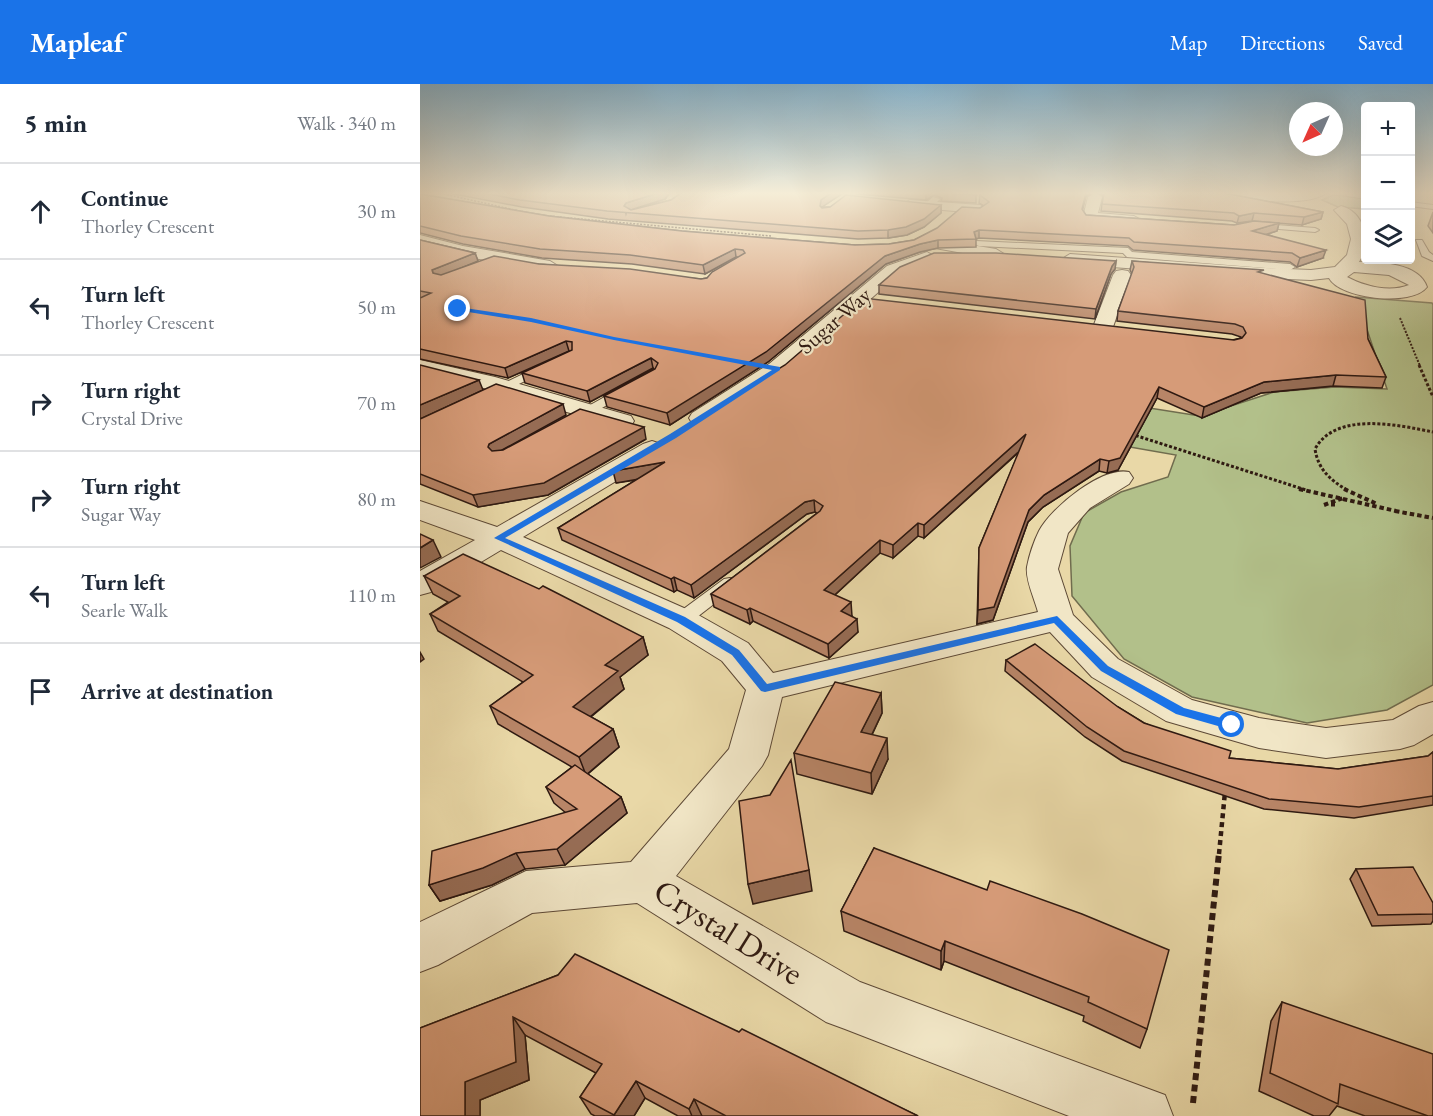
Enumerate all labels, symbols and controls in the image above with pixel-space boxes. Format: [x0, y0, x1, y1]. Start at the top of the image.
text: Mapleaf [30, 24, 124, 60]
text: Map [1170, 29, 1207, 56]
text: Directions [1240, 29, 1325, 56]
text: Saved [1358, 29, 1403, 56]
north arrow [1289, 102, 1343, 156]
map controls [1361, 102, 1415, 264]
button: + [1361, 102, 1415, 156]
text: 5 min [24, 106, 87, 140]
text: Walk · 340 m [297, 110, 396, 136]
button: − [1361, 156, 1415, 210]
text: Continue [81, 184, 168, 213]
icon: ahead [24, 195, 57, 228]
text: 30 m [357, 198, 396, 224]
button: layers [1361, 210, 1415, 264]
text: Thorley Crescent [81, 213, 214, 239]
text: Turn left [81, 280, 165, 309]
street label: Sugar Way [792, 280, 877, 360]
icon: left [24, 291, 57, 324]
text: 50 m [357, 294, 396, 320]
route end [444, 295, 470, 321]
text: Thorley Crescent [81, 309, 214, 335]
text: Turn right [81, 376, 180, 405]
icon: right [24, 387, 57, 420]
text: 70 m [357, 390, 396, 416]
text: Crystal Drive [81, 405, 183, 431]
text: Turn right [81, 472, 180, 501]
icon: right [24, 483, 57, 516]
text: 80 m [357, 486, 396, 512]
text: Sugar Way [81, 501, 161, 527]
text: Turn left [81, 568, 165, 597]
icon: left [24, 579, 57, 612]
text: 110 m [348, 582, 396, 608]
text: Searle Walk [81, 597, 168, 623]
icon: arrive [24, 675, 57, 708]
text: Arrive at destination [81, 677, 273, 706]
route start [1218, 711, 1244, 737]
street label: Crystal Drive [646, 869, 812, 994]

